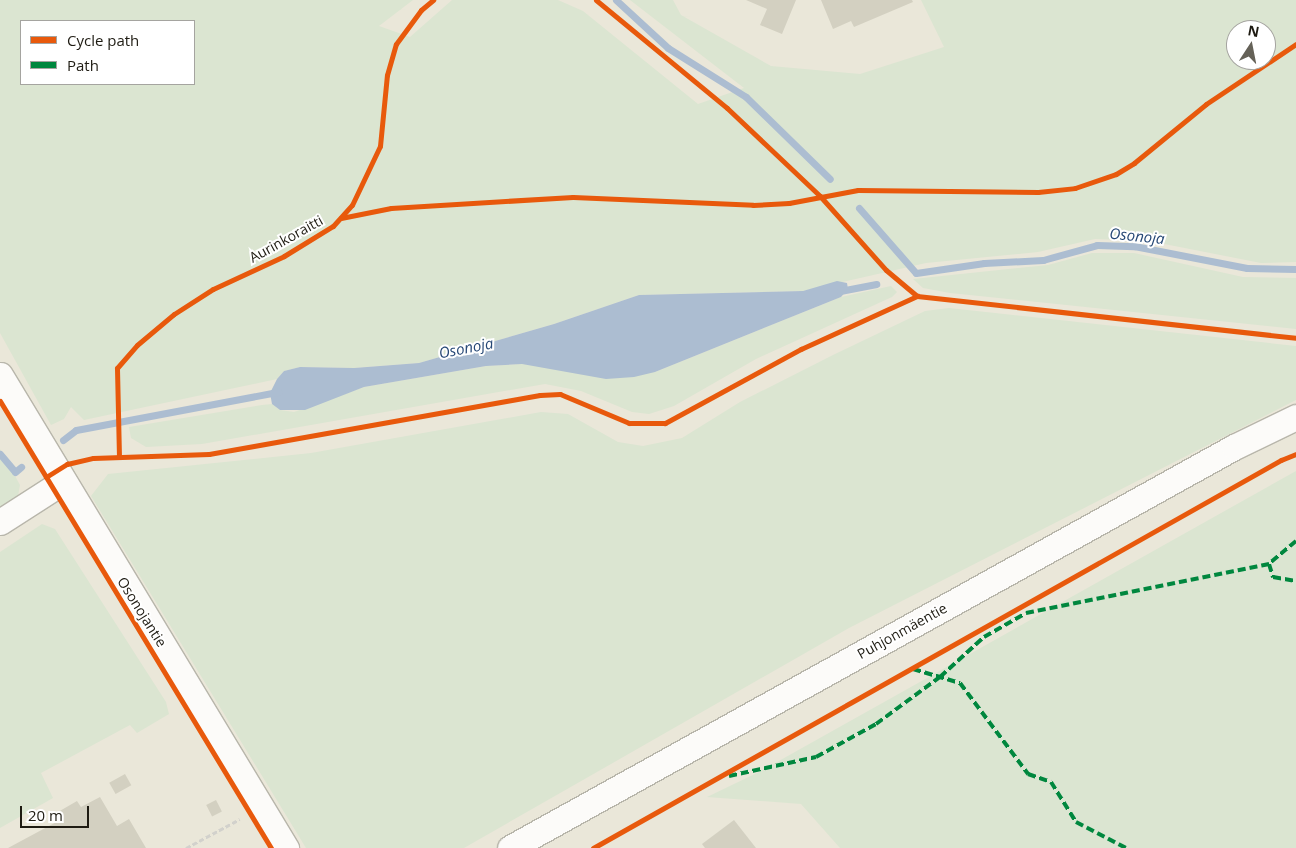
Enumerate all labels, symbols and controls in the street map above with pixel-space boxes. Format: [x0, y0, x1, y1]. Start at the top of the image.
legend [20, 20, 195, 85]
north arrow [1226, 20, 1276, 70]
text: N [1246, 20, 1261, 41]
text: Cycle path [67, 30, 139, 50]
text: Path [67, 55, 99, 75]
street label: Aurinkoraitti [246, 212, 326, 266]
water label: Osonoja [1109, 224, 1165, 248]
water label: Osonoja [437, 334, 495, 362]
street label: Osonojantie [114, 574, 170, 650]
street label: Puhjonmäentie [854, 599, 950, 663]
scale bar [22, 796, 91, 828]
text: 20 m [28, 805, 63, 825]

